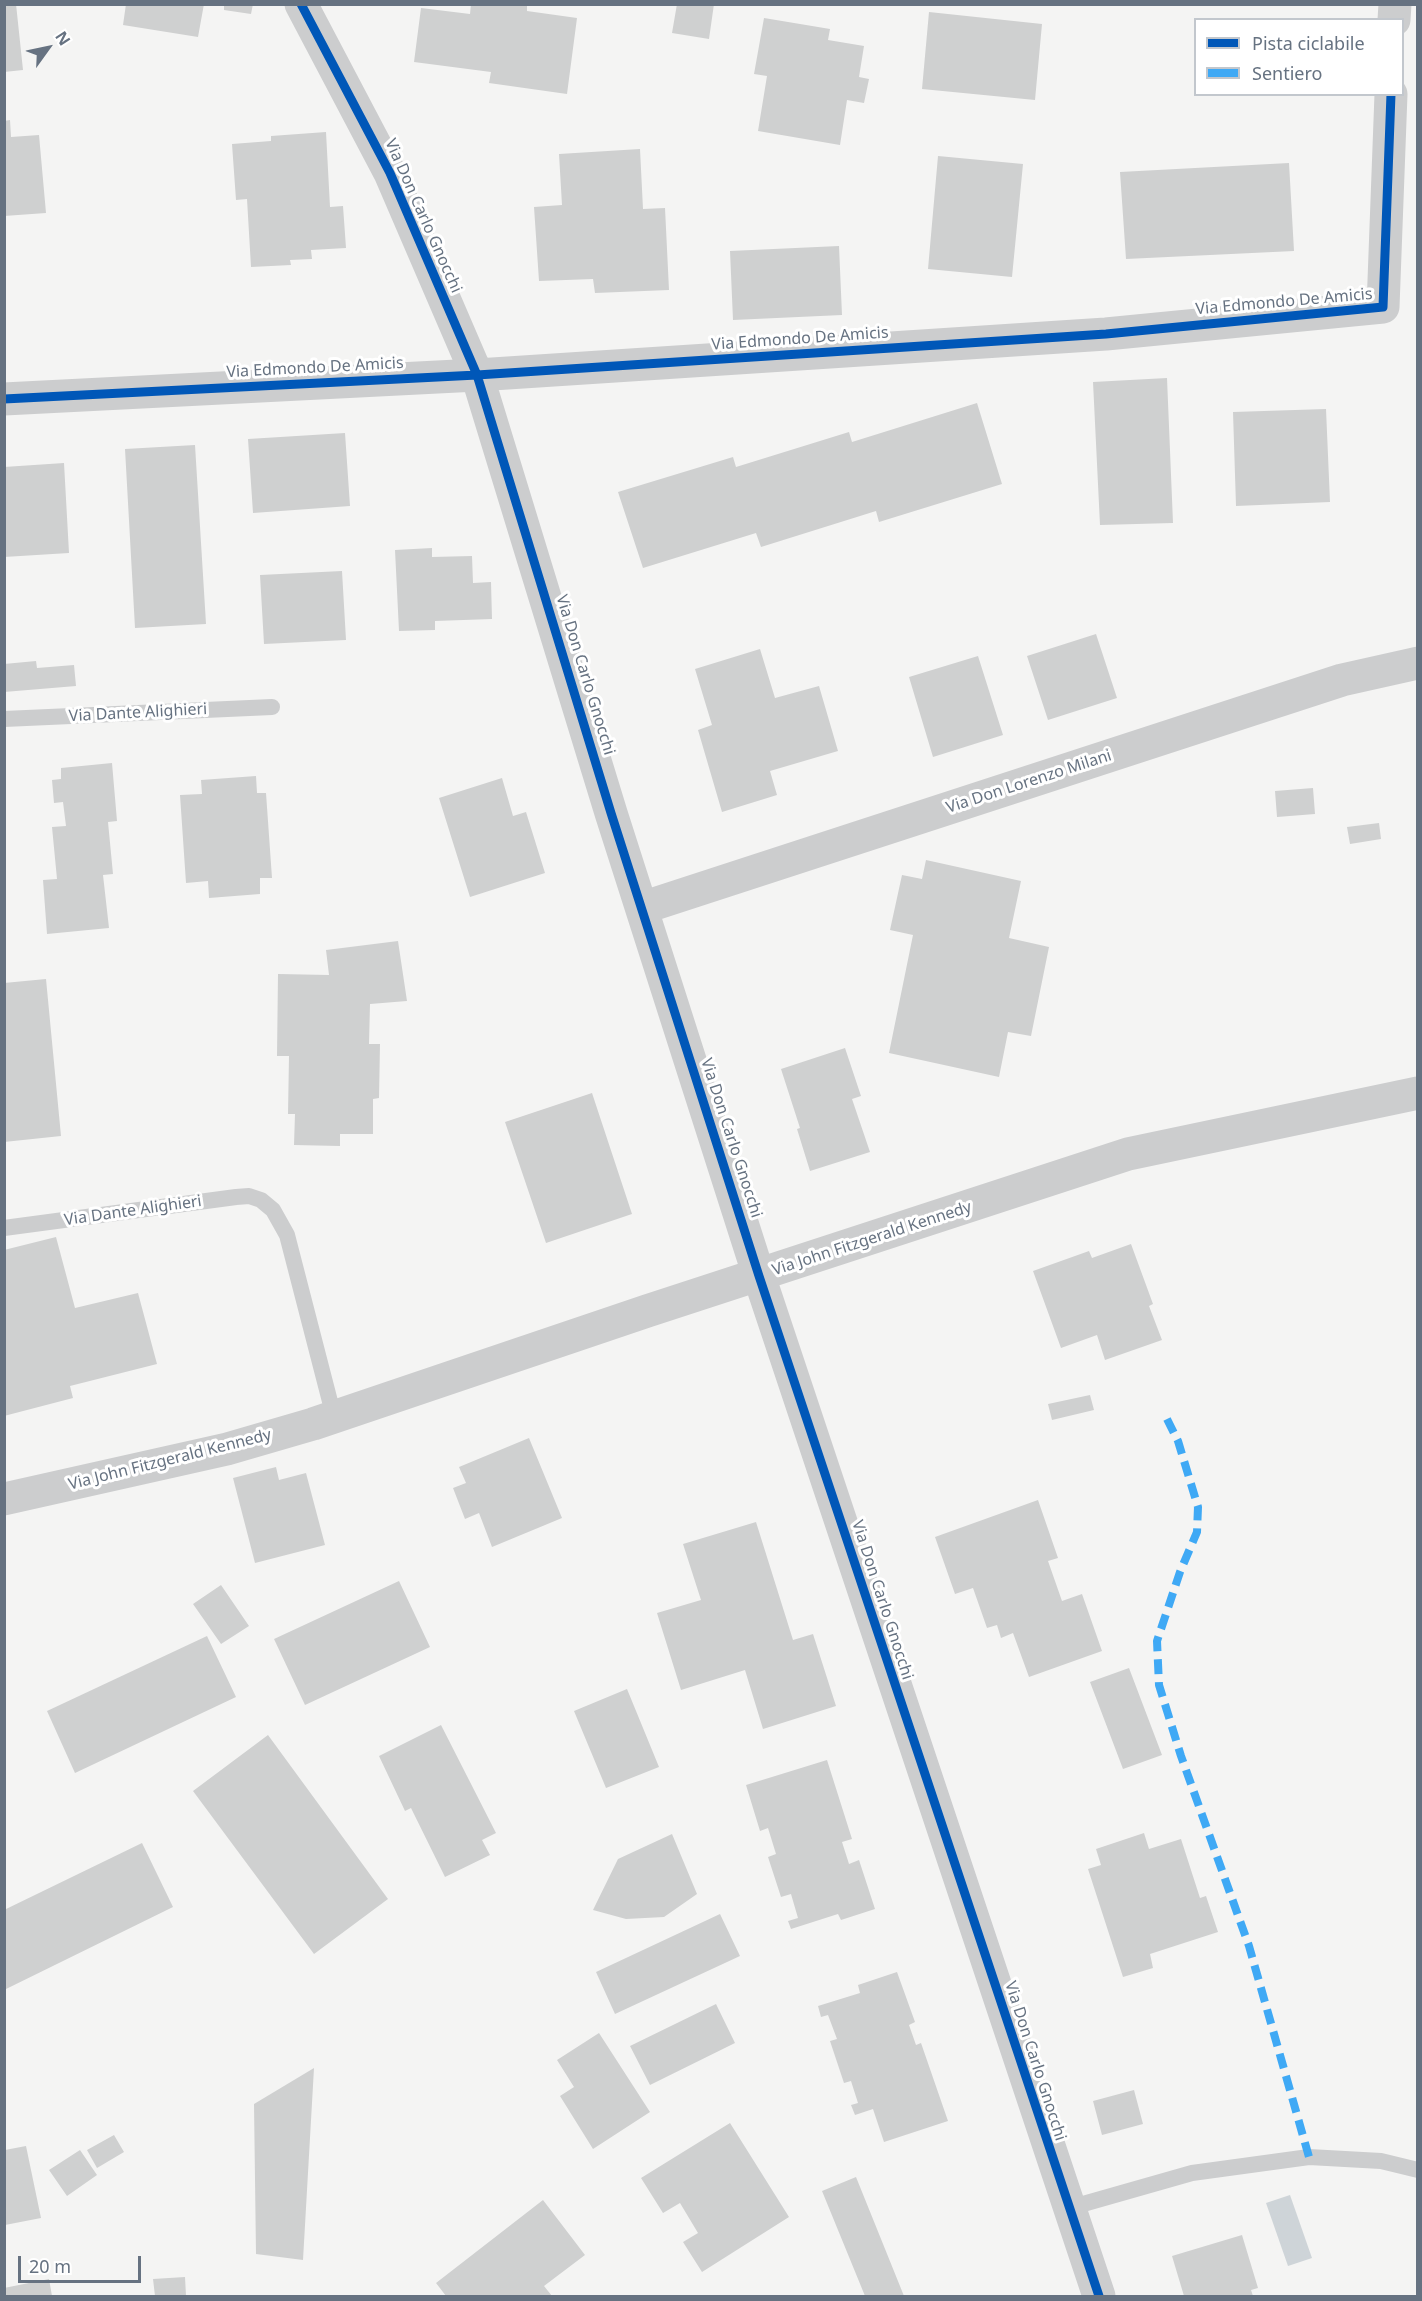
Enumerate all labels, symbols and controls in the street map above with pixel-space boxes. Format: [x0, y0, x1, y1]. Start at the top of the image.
north arrow [18, 18, 78, 78]
legend [1194, 18, 1404, 96]
text: N [50, 27, 76, 50]
text: Pista ciclabile [1252, 31, 1365, 55]
text: Sentiero [1252, 61, 1322, 85]
street label: Via Don Carlo Gnocchi [380, 136, 466, 296]
street label: Via Edmondo De Amicis [1195, 285, 1373, 319]
street label: Via Edmondo De Amicis [711, 323, 889, 355]
street label: Via Edmondo De Amicis [226, 354, 404, 382]
street label: Via Don Carlo Gnocchi [551, 593, 619, 757]
street label: Via Dante Alighieri [68, 700, 208, 726]
street label: Via Don Lorenzo Milani [944, 746, 1114, 818]
street label: Via Don Carlo Gnocchi [696, 1056, 766, 1220]
street label: Via Dante Alighieri [63, 1192, 203, 1230]
street label: Via John Fitzgerald Kennedy [770, 1198, 974, 1280]
street label: Via John Fitzgerald Kennedy [66, 1425, 274, 1495]
street label: Via Don Carlo Gnocchi [847, 1518, 917, 1682]
street label: Via Don Carlo Gnocchi [1000, 1979, 1070, 2143]
scale bar [21, 2244, 144, 2282]
text: 20 m [29, 2254, 71, 2278]

